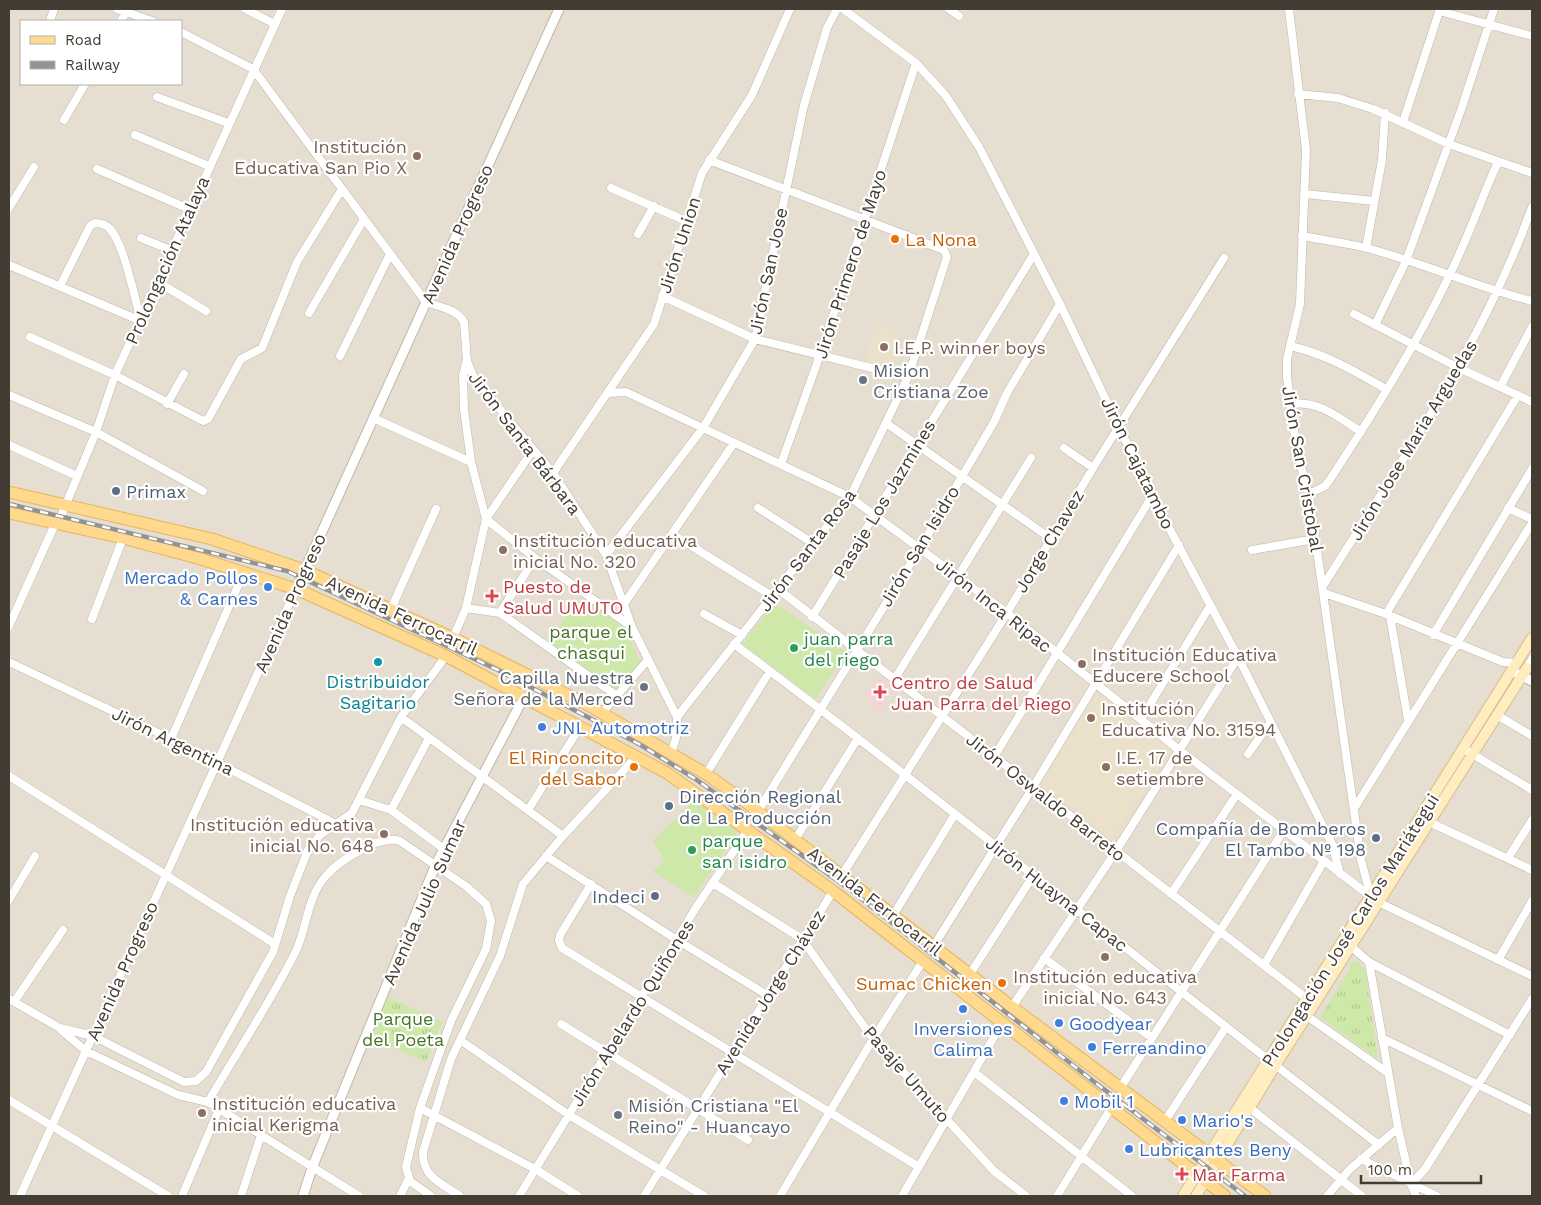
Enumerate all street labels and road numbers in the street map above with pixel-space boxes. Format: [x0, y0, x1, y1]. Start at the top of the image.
street label: Avenida Progreso [417, 161, 497, 307]
street label: Jirón Primero de Mayo [809, 167, 891, 361]
street label: Prolongación Atalaya [120, 173, 214, 347]
street label: Jirón Union [653, 194, 705, 296]
street label: Jirón San Jose [744, 206, 792, 336]
street label: Jirón Jose Maria Arguedas [1345, 336, 1481, 544]
street label: Jirón Santa Bárbara [464, 367, 586, 519]
street label: Jirón San Cristobal [1278, 384, 1328, 554]
street label: Jirón Cajatambo [1097, 394, 1179, 532]
street label: Pasaje Los Jazmines [828, 416, 940, 582]
street label: Jirón San Isidro [875, 482, 963, 610]
street label: Jirón Santa Rosa [754, 485, 860, 615]
street label: Jorge Chavez [1010, 486, 1088, 596]
street label: Avenida Progreso [250, 530, 330, 676]
street label: Jirón Inca Ripac [932, 553, 1056, 657]
street label: Avenida Ferrocarril [323, 571, 482, 660]
street label: Jirón Argentina [109, 702, 237, 780]
street label: Jirón Oswaldo Barreto [962, 728, 1130, 866]
street label: Prolongación José Carlos Mariátegui [1257, 790, 1443, 1070]
street label: Avenida Julio Sumar [378, 816, 470, 988]
street label: Jirón Huayna Capac [982, 832, 1132, 956]
street label: Avenida Ferrocarril [804, 842, 947, 960]
street label: Avenida Progreso [82, 898, 162, 1044]
street label: Avenida Jorge Chávez [711, 906, 829, 1078]
street label: Jirón Abelardo Quiñones [566, 916, 698, 1110]
street label: Pasaje Umuto [859, 1021, 955, 1127]

